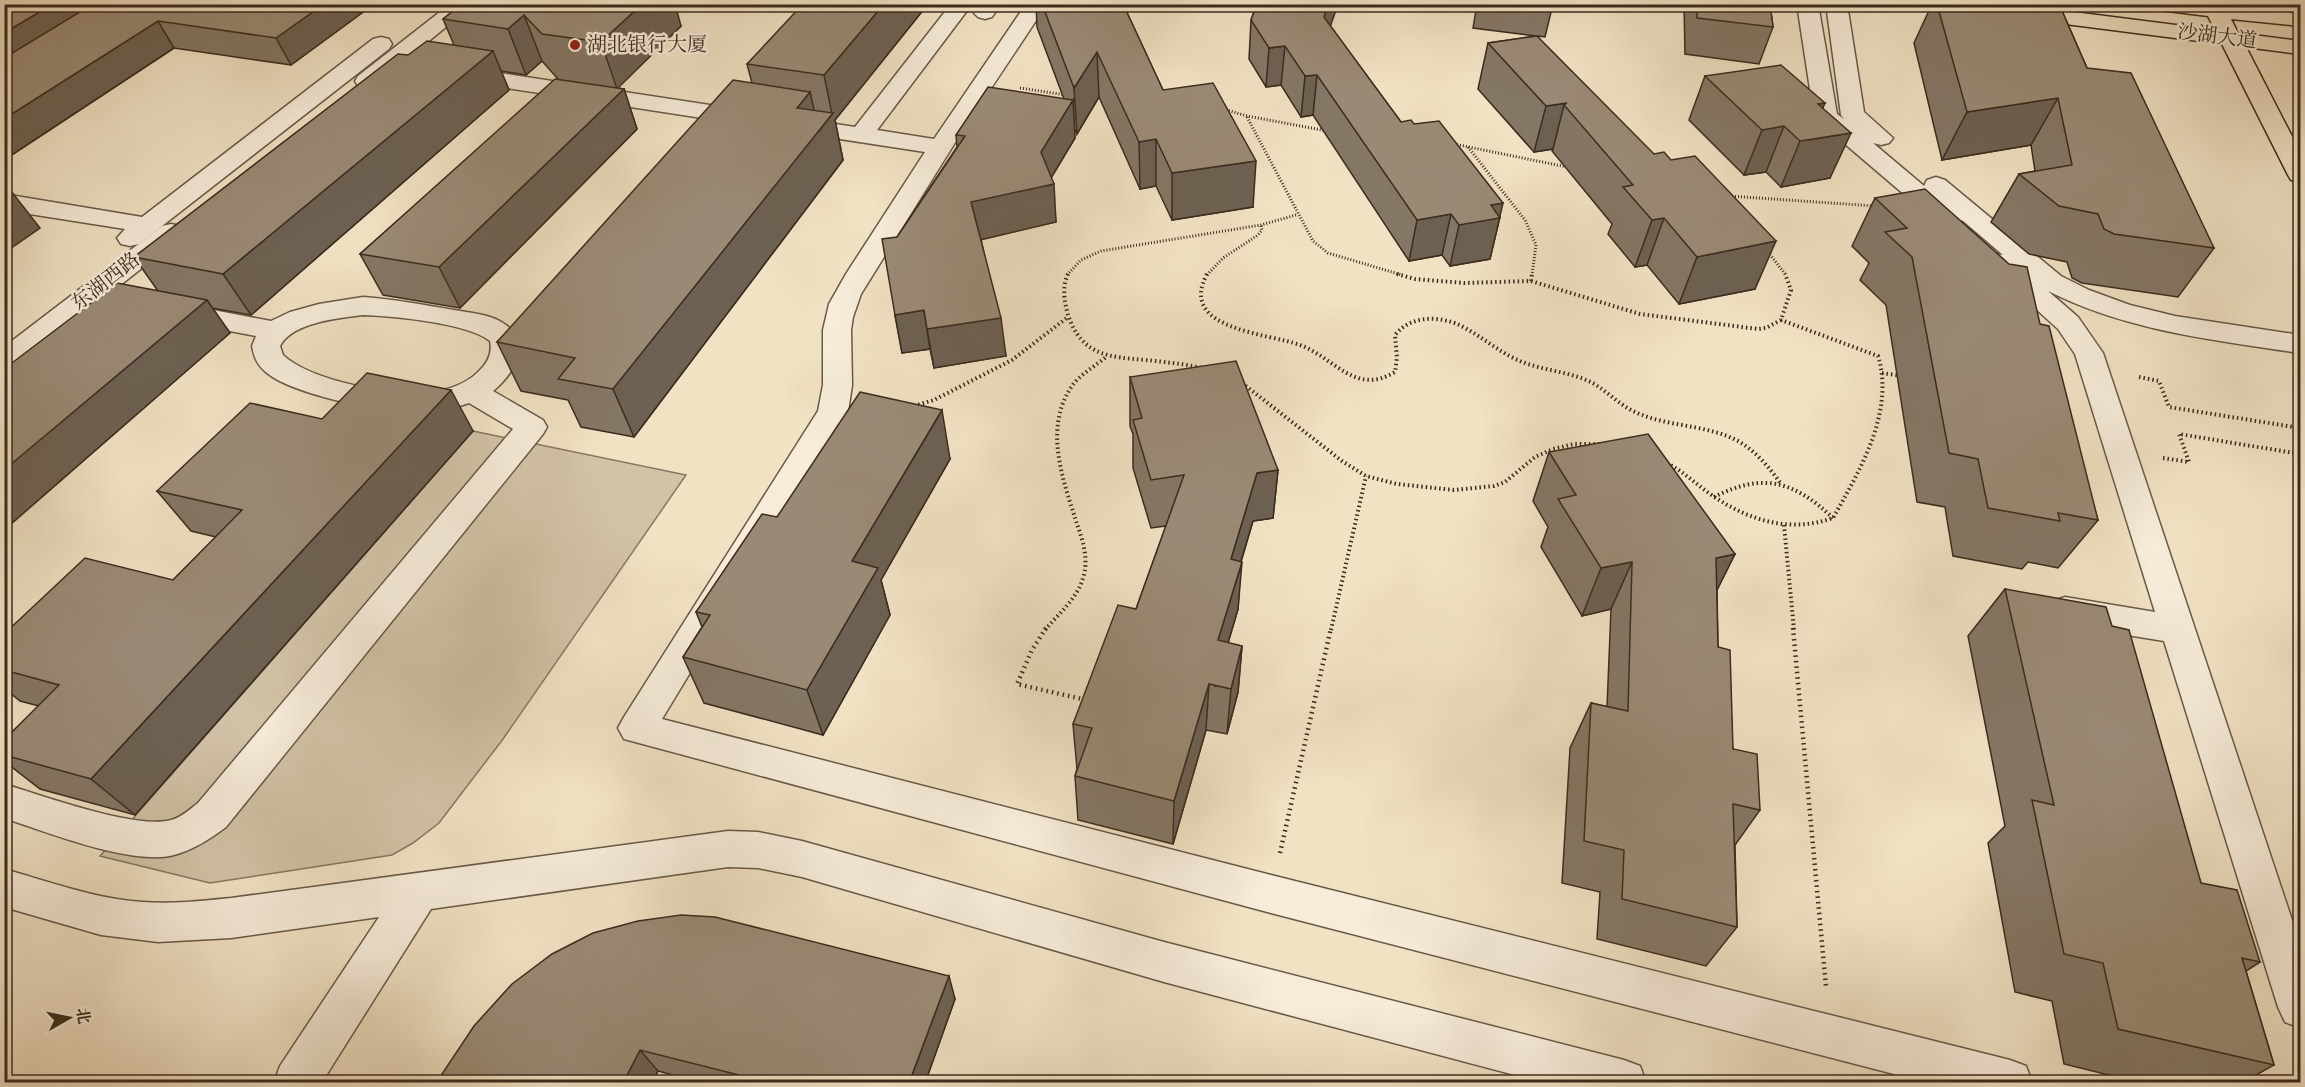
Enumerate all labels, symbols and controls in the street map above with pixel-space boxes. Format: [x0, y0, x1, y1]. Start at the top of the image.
street label: 沙湖大道 [2176, 20, 2258, 54]
place label: 湖北银行大厦 [587, 33, 707, 58]
marker: 湖北银行大厦 [568, 38, 582, 52]
street label: 东湖西路 [67, 248, 145, 316]
north arrow [39, 988, 99, 1048]
text: 北 [71, 1006, 93, 1025]

